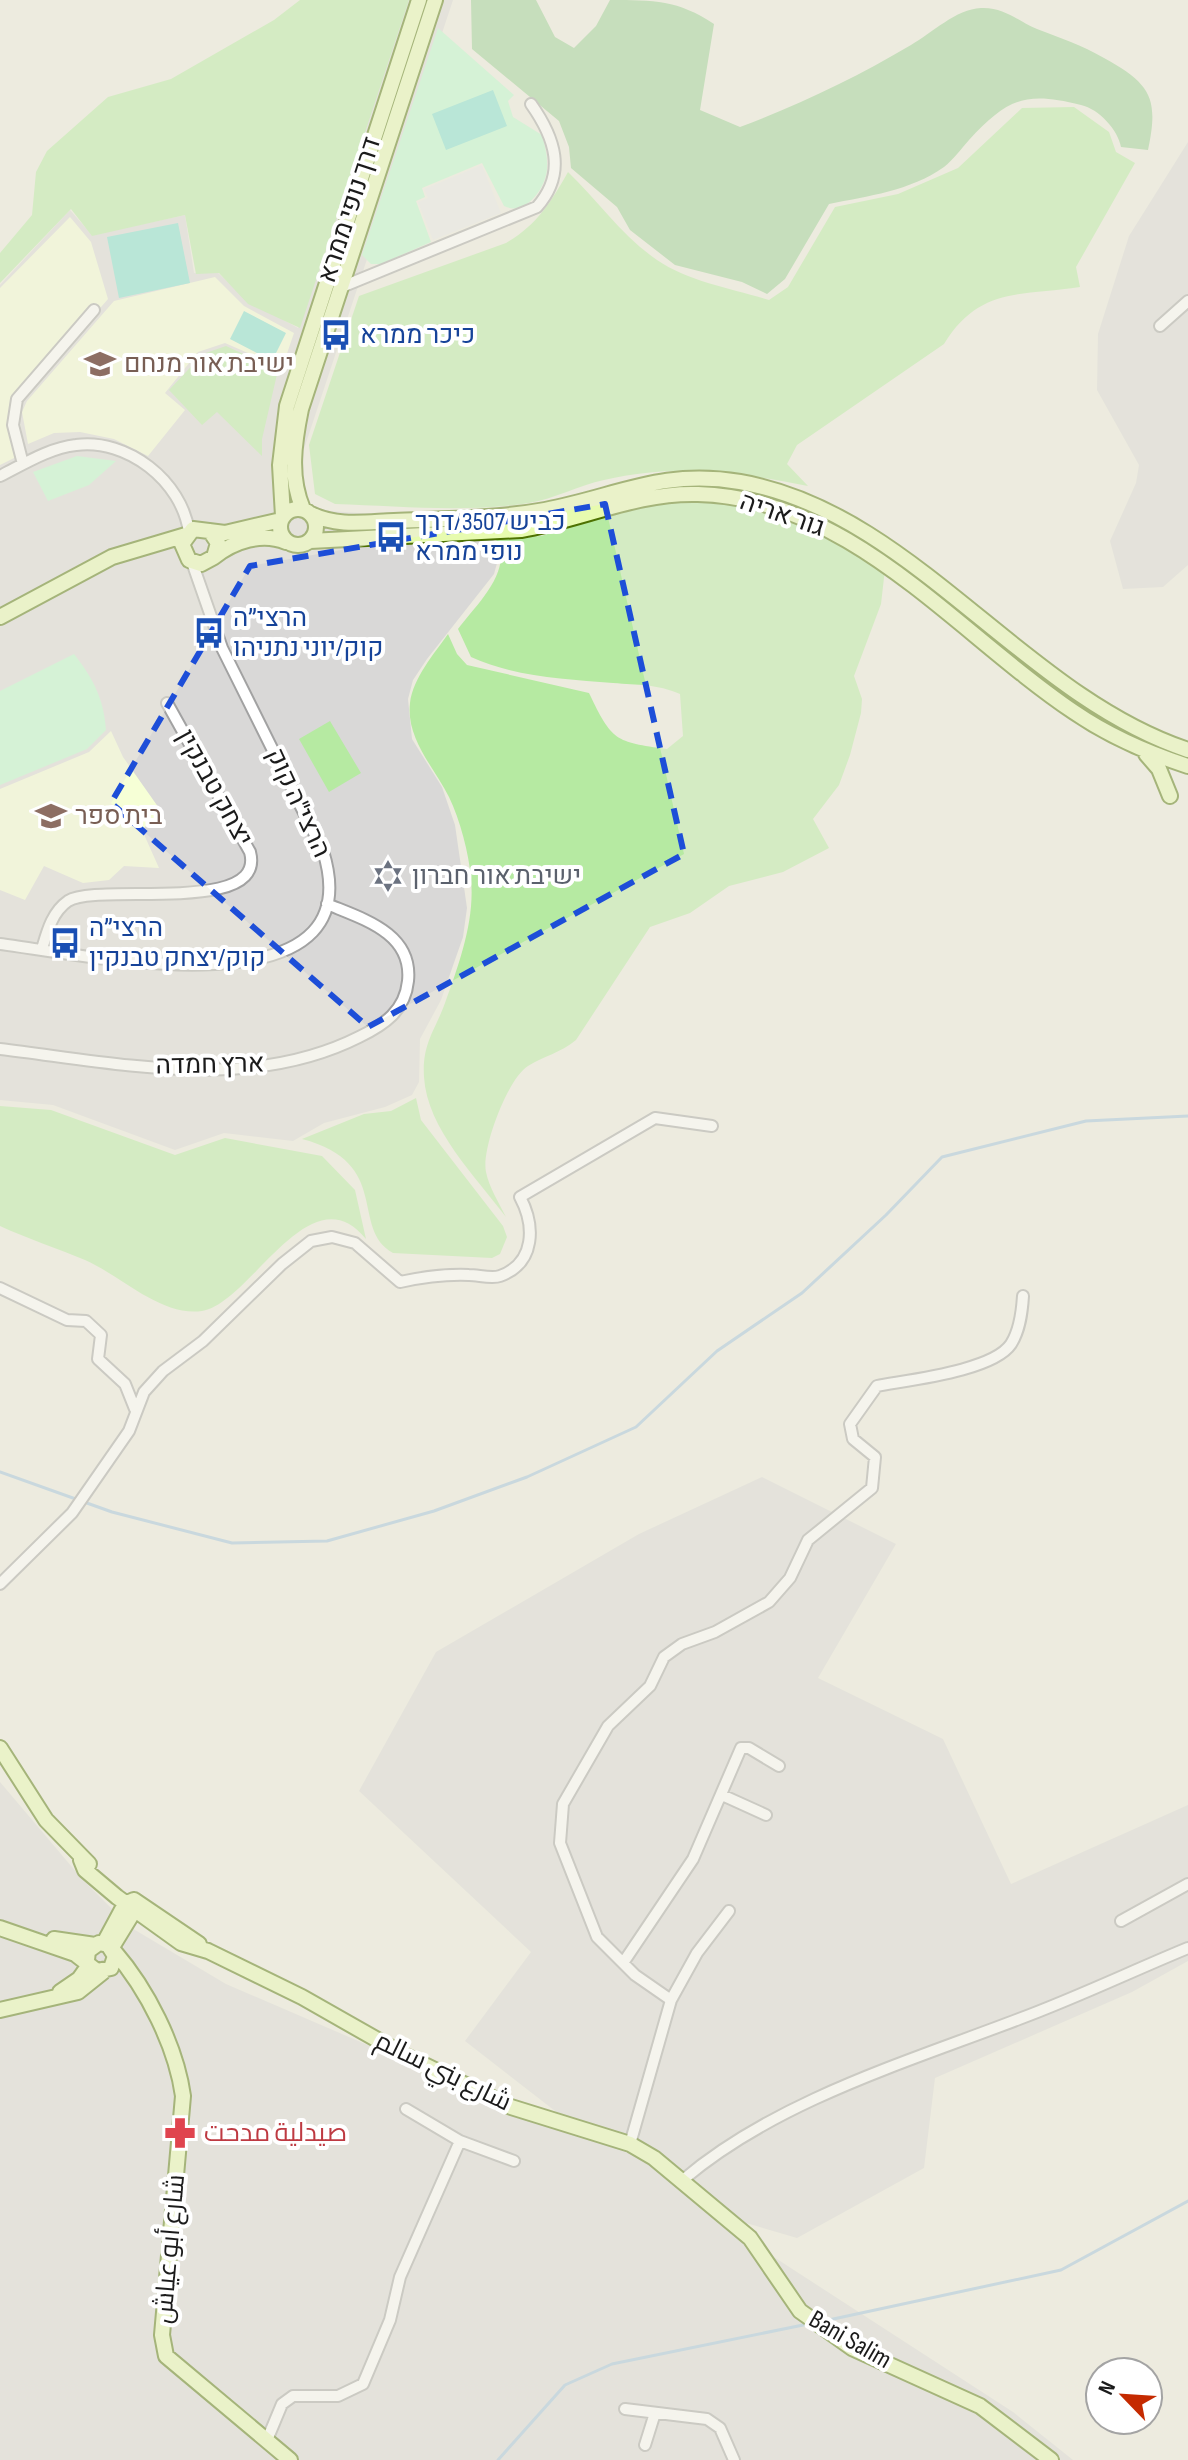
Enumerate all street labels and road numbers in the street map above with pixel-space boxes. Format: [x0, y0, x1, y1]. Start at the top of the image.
street label: דרך נופי ממרא [312, 133, 388, 287]
street label: גור אריה [736, 486, 828, 544]
street label: יצחק טבנקין [169, 724, 259, 852]
street label: הרצי"ה קוק [259, 743, 337, 863]
street label: ארץ חמדה [155, 1049, 265, 1081]
street label: شارع بني سالم [368, 2026, 516, 2122]
street label: شارع أبو عياش [145, 2173, 192, 2325]
street label: Bani Salim [803, 2304, 897, 2376]

